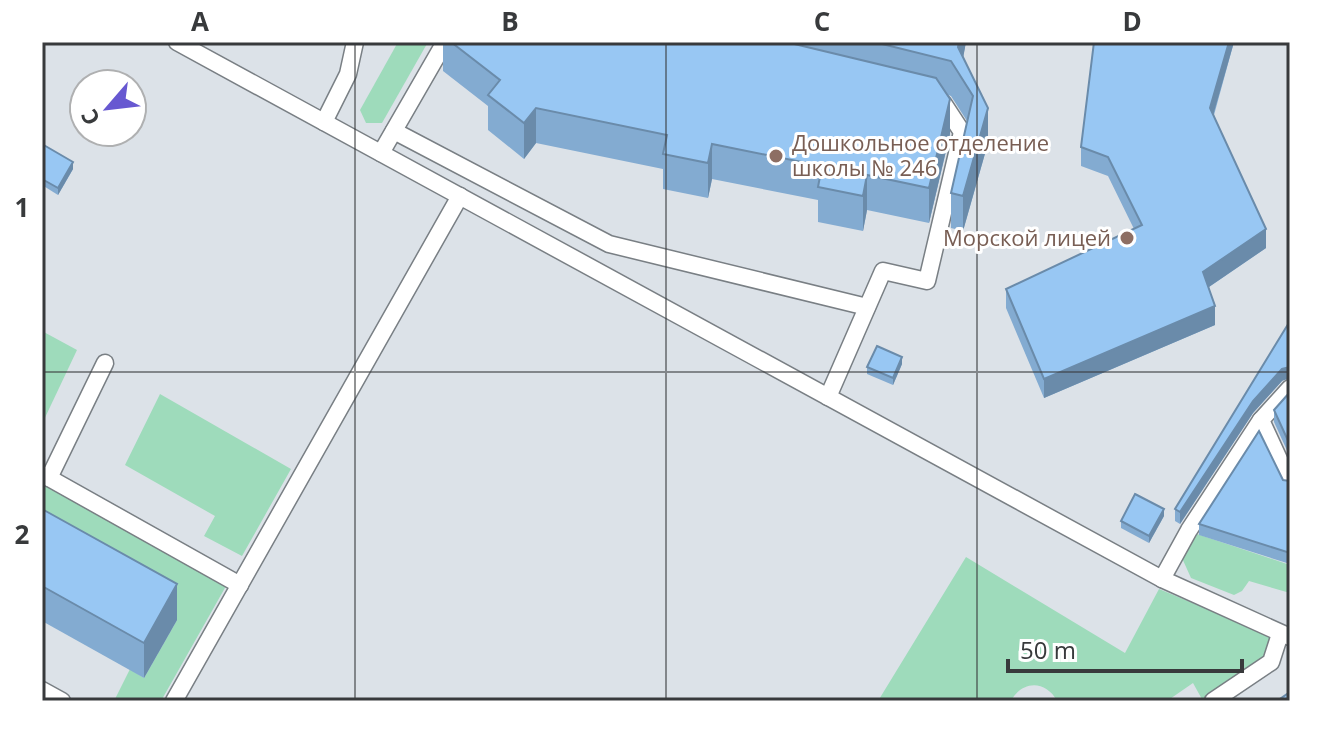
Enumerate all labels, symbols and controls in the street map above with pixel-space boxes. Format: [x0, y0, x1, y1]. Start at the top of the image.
text: A [191, 3, 209, 39]
text: B [501, 3, 519, 39]
text: C [814, 3, 830, 39]
text: D [1122, 3, 1142, 39]
north arrow [68, 68, 148, 148]
text: С [73, 105, 106, 131]
place label: Дошкольное отделение школы № 246 [792, 127, 1049, 182]
marker: Дошкольное отделение школы № 246 [767, 147, 785, 165]
text: 1 [15, 189, 29, 225]
place label: Морской лицей [943, 222, 1111, 252]
marker: Морской лицей [1118, 229, 1136, 247]
text: 2 [15, 516, 30, 552]
scale bar [1008, 623, 1242, 673]
text: 50 m [1020, 633, 1076, 666]

